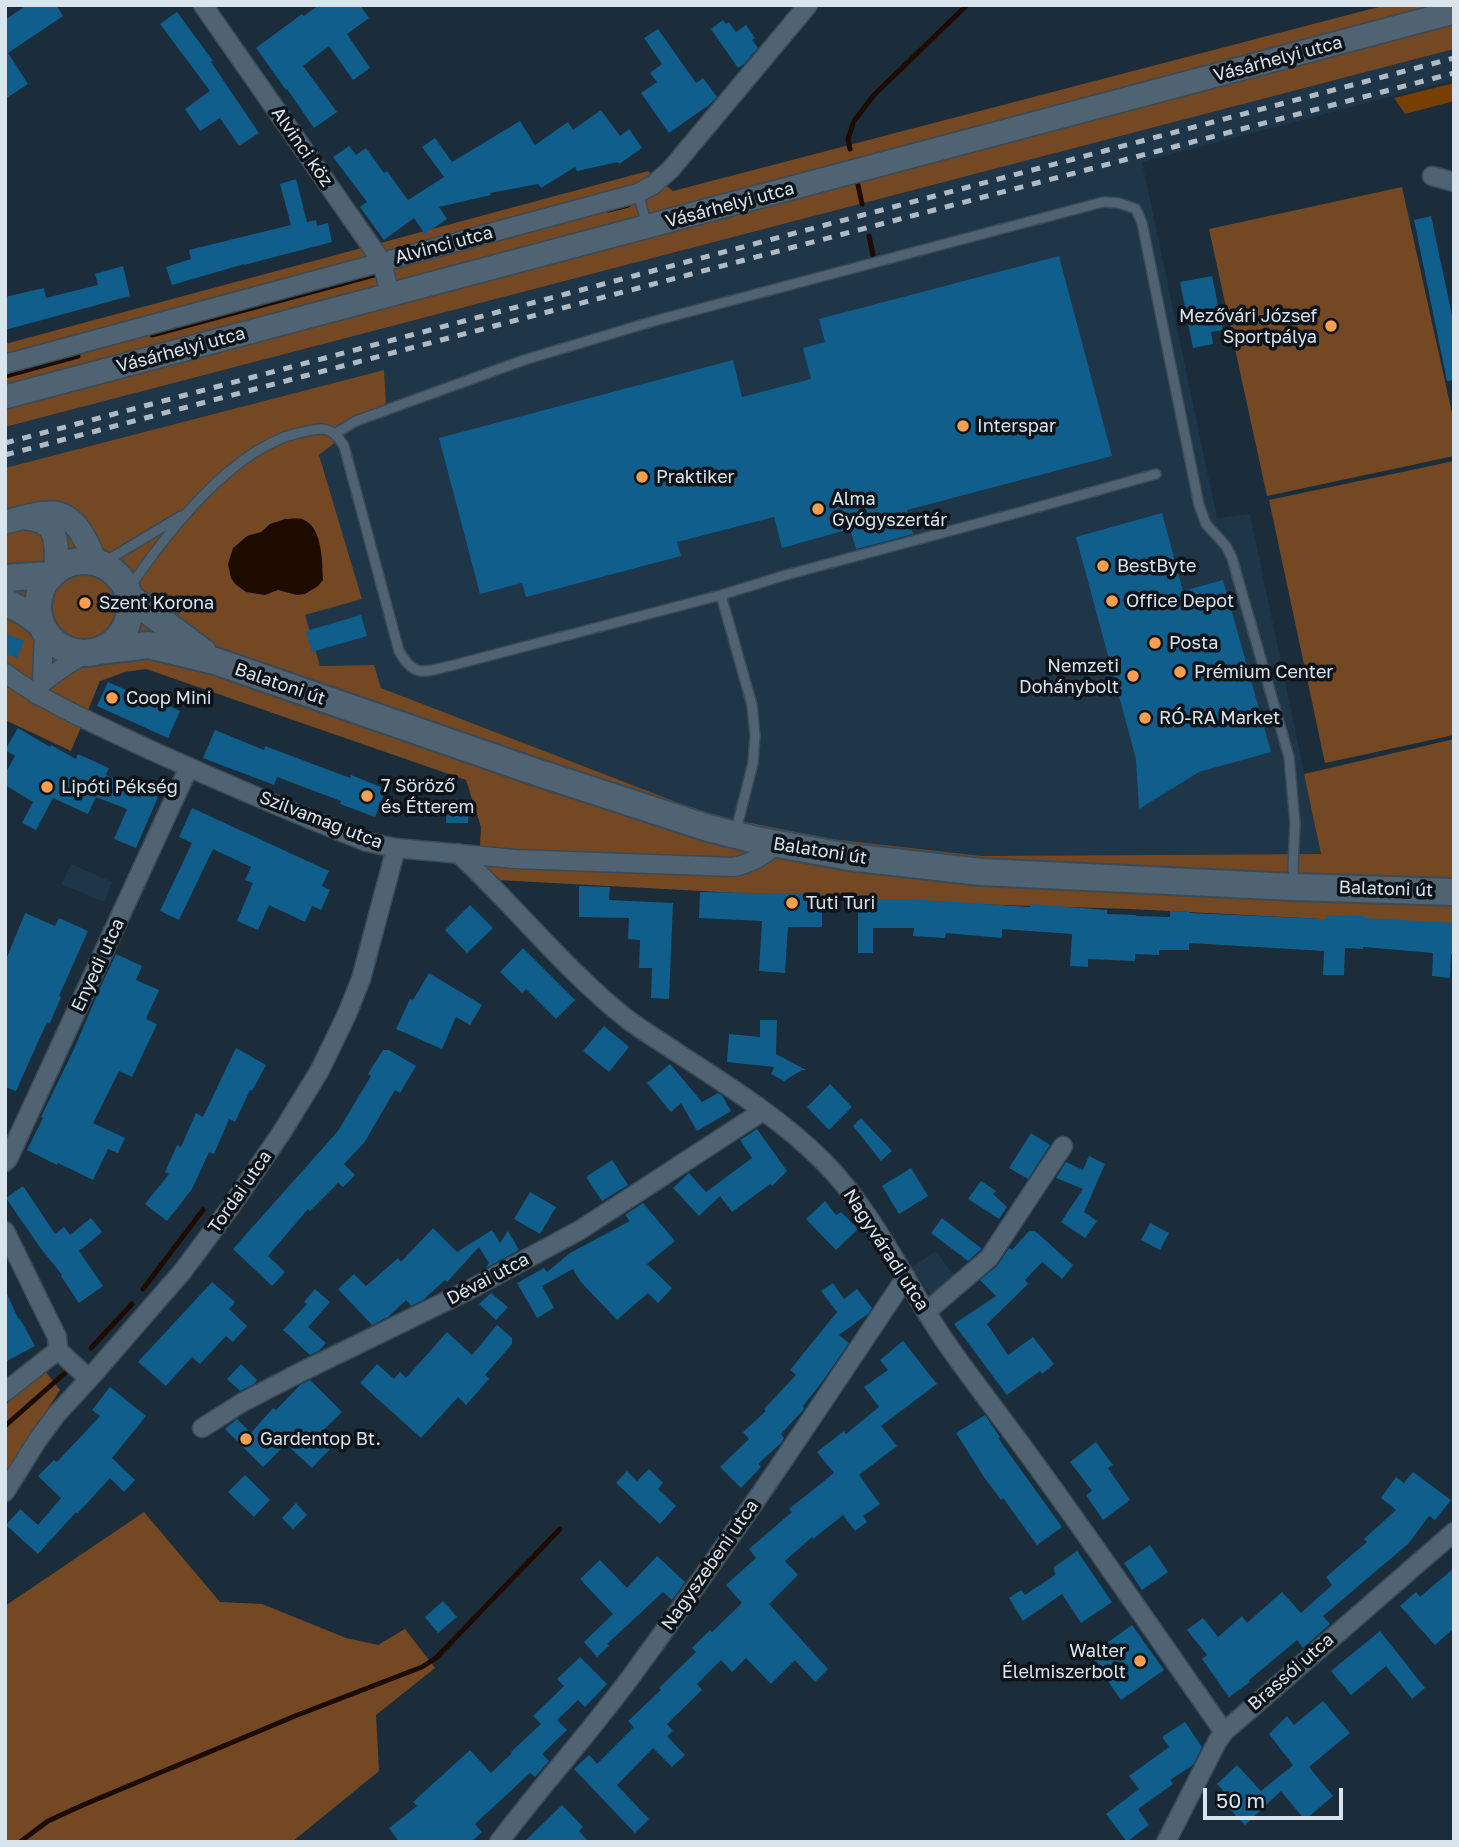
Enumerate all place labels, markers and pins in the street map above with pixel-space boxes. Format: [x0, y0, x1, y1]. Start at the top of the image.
place label: Mezővári József Sportpálya [1179, 305, 1317, 348]
marker: Mezővári József Sportpálya [1323, 318, 1339, 334]
place label: Interspar [977, 415, 1056, 437]
marker: Interspar [955, 418, 971, 434]
place label: Praktiker [656, 466, 735, 488]
marker: Praktiker [634, 469, 650, 485]
place label: Alma Gyógyszertár [832, 488, 947, 530]
marker: Alma Gyógyszertár [810, 501, 826, 517]
place label: BestByte [1117, 555, 1196, 577]
marker: BestByte [1095, 558, 1111, 574]
place label: Office Depot [1126, 590, 1234, 612]
place label: Szent Korona [99, 592, 214, 614]
marker: Office Depot [1104, 593, 1120, 609]
marker: Szent Korona [77, 595, 93, 611]
place label: Posta [1169, 632, 1218, 654]
marker: Posta [1147, 635, 1163, 651]
place label: Nemzeti Dohánybolt [1019, 655, 1119, 698]
place label: Prémium Center [1194, 661, 1333, 683]
marker: Prémium Center [1172, 664, 1188, 680]
marker: Nemzeti Dohánybolt [1125, 668, 1141, 684]
place label: Coop Mini [126, 687, 212, 709]
marker: Coop Mini [104, 690, 120, 706]
place label: RÓ-RA Market [1159, 707, 1280, 729]
marker: RÓ-RA Market [1137, 710, 1153, 726]
place label: 7 Söröző és Étterem [381, 775, 474, 818]
place label: Lipóti Pékség [61, 776, 178, 798]
marker: Lipóti Pékség [39, 779, 55, 795]
marker: 7 Söröző és Étterem [359, 788, 375, 804]
place label: Tuti Turi [806, 892, 875, 914]
marker: Tuti Turi [784, 895, 800, 911]
place label: Gardentop Bt. [260, 1428, 381, 1450]
marker: Gardentop Bt. [238, 1431, 254, 1447]
place label: Walter Élelmiszerbolt [1002, 1640, 1126, 1682]
marker: Walter Élelmiszerbolt [1132, 1653, 1148, 1669]

